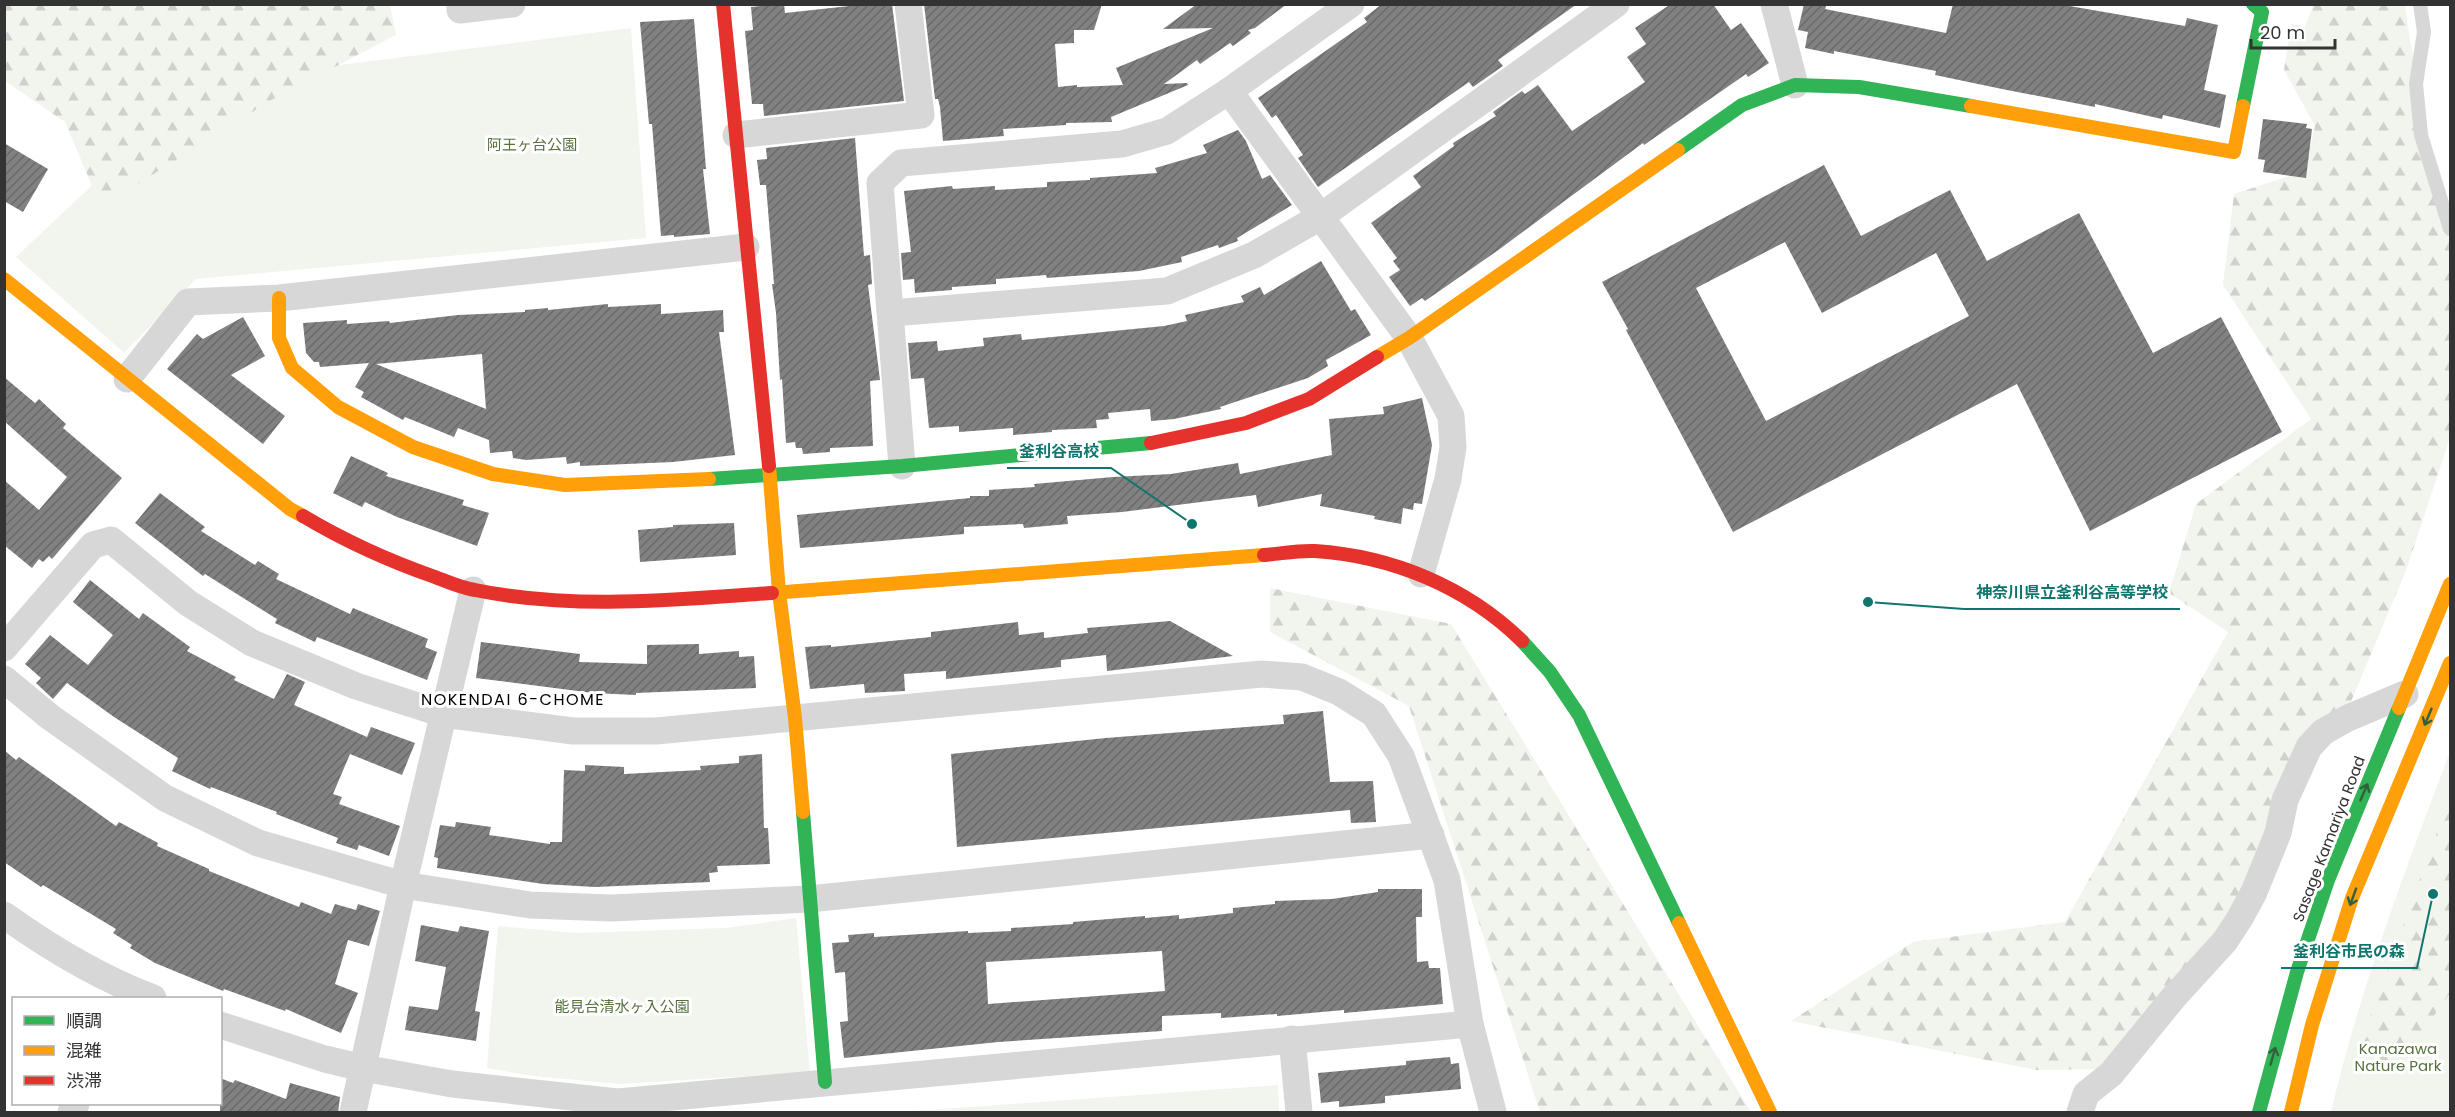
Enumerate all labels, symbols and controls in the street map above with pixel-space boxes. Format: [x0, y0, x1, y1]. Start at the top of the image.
scale bar [2251, 12, 2335, 50]
text: 20 m [2260, 20, 2305, 45]
park label: 阿王ヶ台公園 [487, 134, 577, 155]
callout: 釜利谷高校 [1007, 434, 1111, 468]
text: 釜利谷高校 [1019, 440, 1099, 463]
callout: 神奈川県立釜利谷高等学校 [1964, 575, 2180, 609]
text: 神奈川県立釜利谷高等学校 [1976, 581, 2168, 604]
district label: NOKENDAI 6-CHOME [421, 688, 605, 711]
one-way arrow [2422, 708, 2433, 726]
street label: Sasage Kamariya Road [2287, 753, 2370, 925]
one-way arrow [2359, 784, 2370, 802]
one-way arrow [2346, 887, 2357, 906]
callout: 釜利谷市民の森 [2281, 934, 2417, 968]
text: 釜利谷市民の森 [2293, 940, 2405, 963]
park label: 能見台清水ヶ入公園 [554, 996, 690, 1017]
legend [12, 997, 222, 1105]
text: 順調 [66, 1008, 102, 1033]
text: 混雑 [66, 1038, 102, 1063]
park label: Kanazawa Nature Park [2355, 1038, 2442, 1076]
one-way arrow [2268, 1047, 2279, 1066]
text: 渋滞 [66, 1068, 102, 1093]

